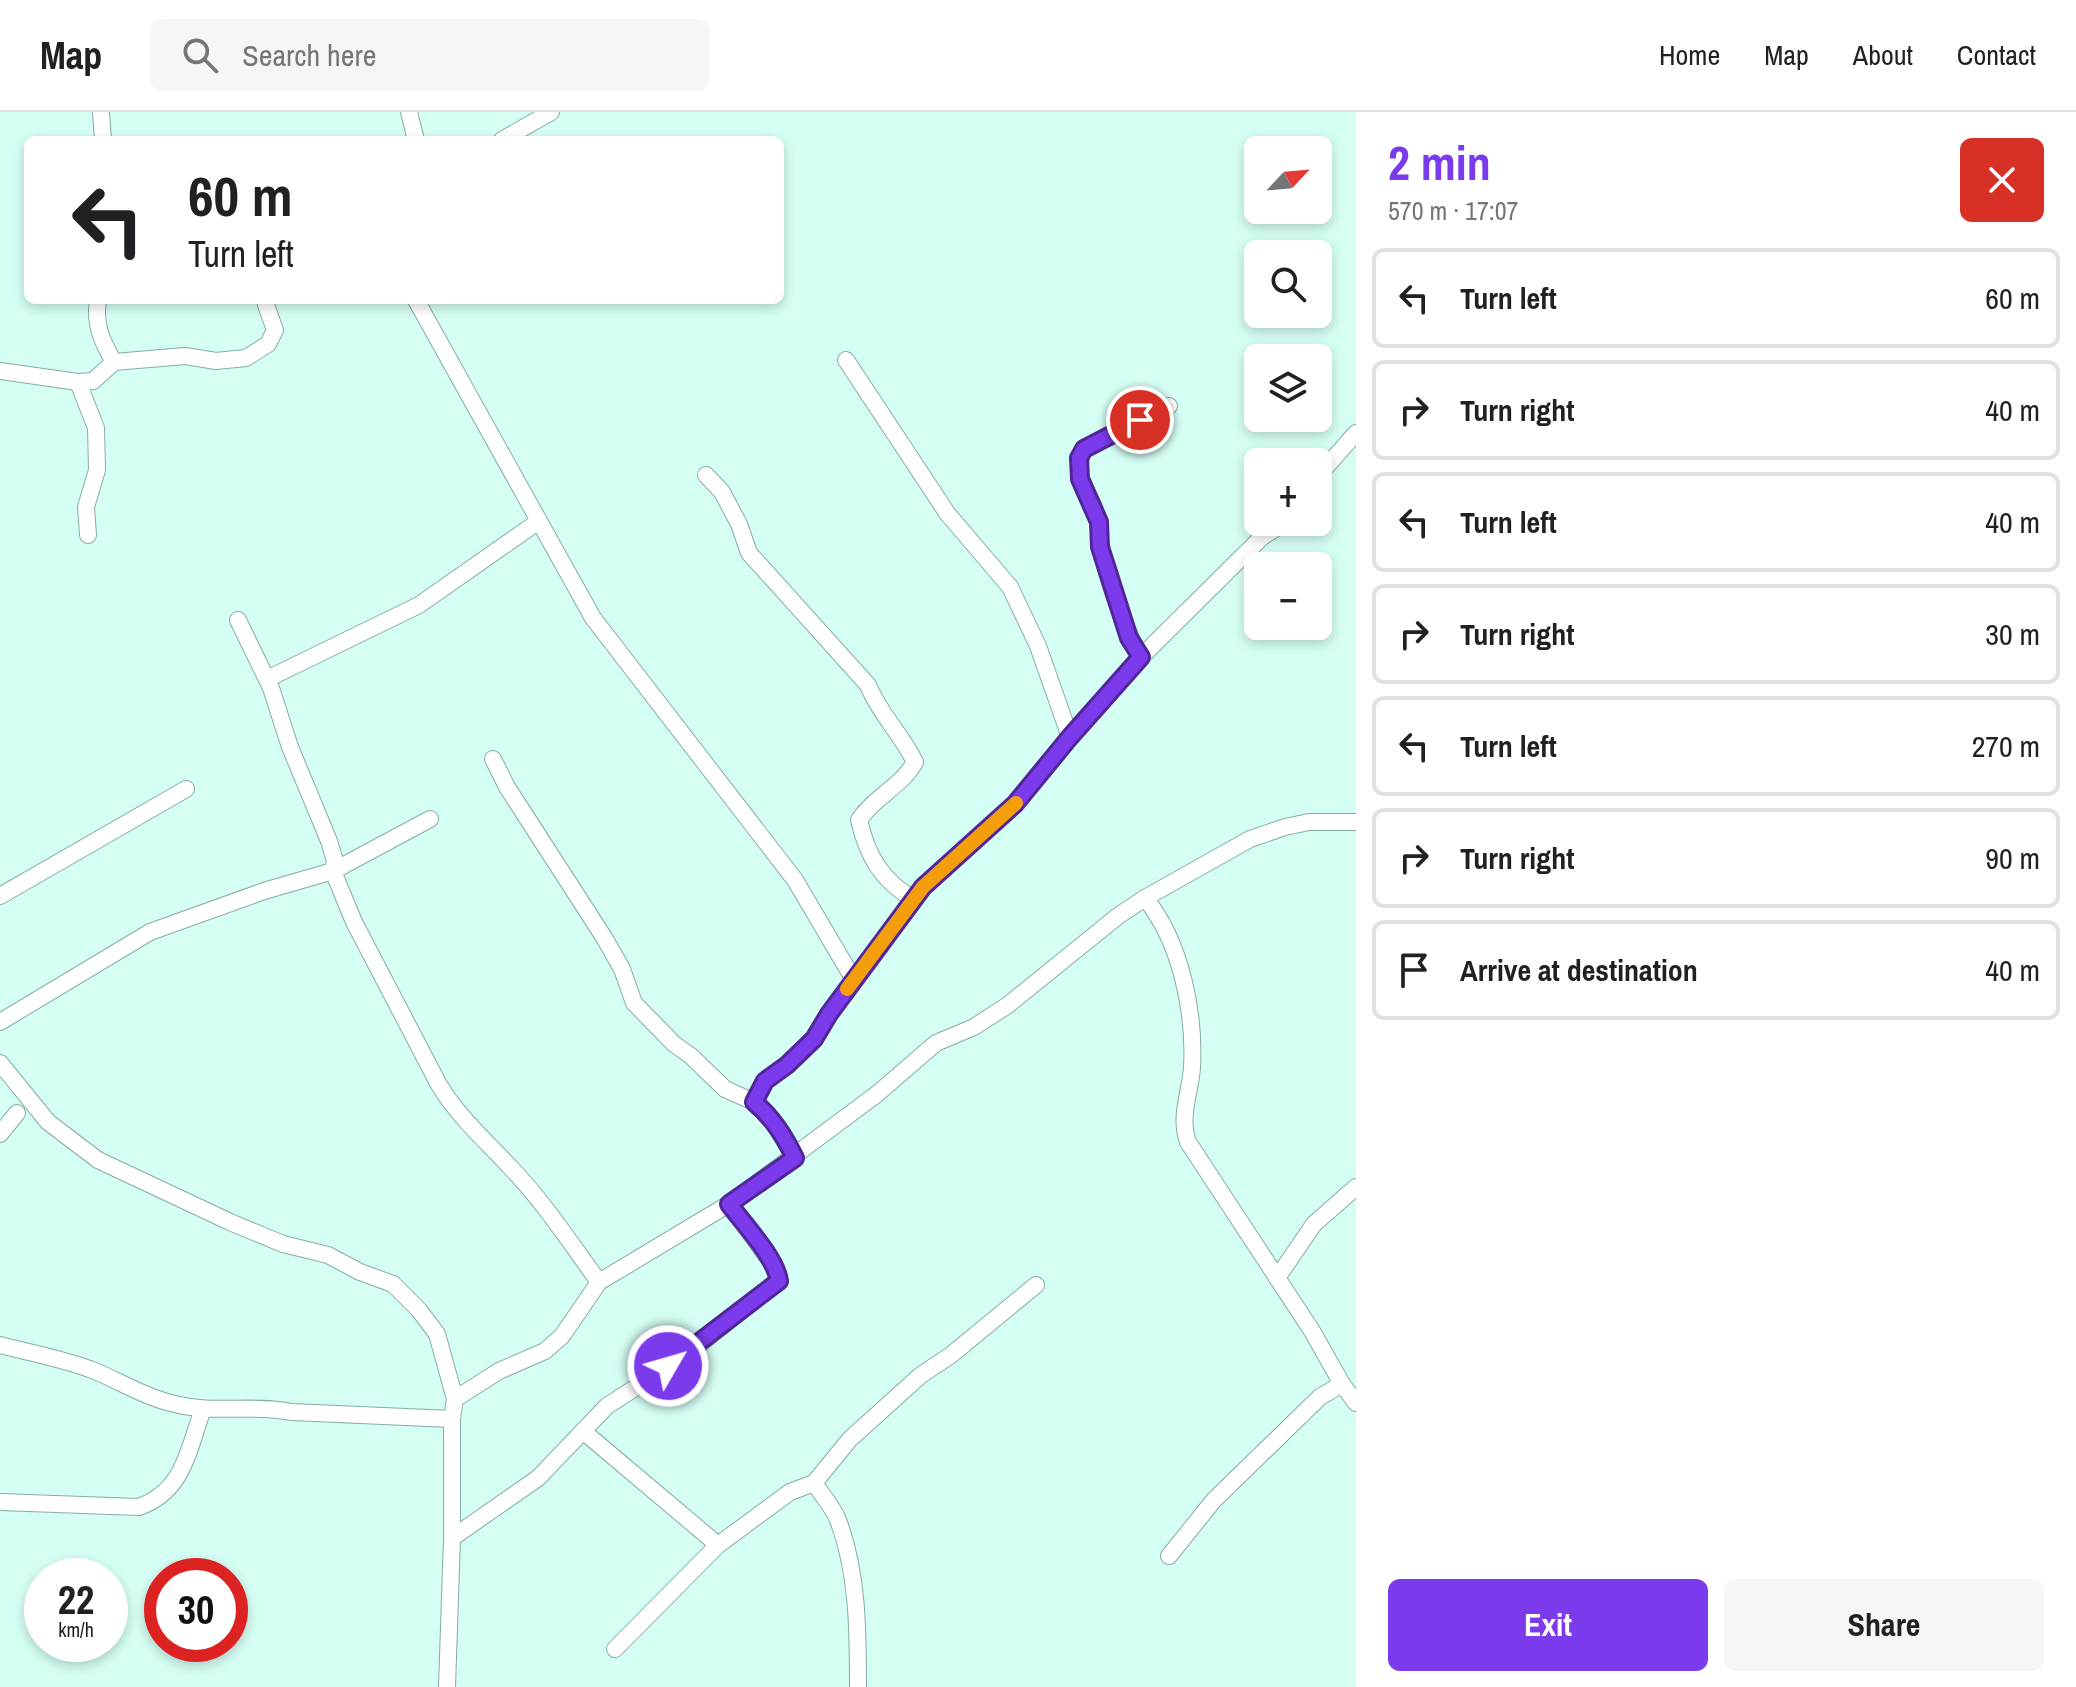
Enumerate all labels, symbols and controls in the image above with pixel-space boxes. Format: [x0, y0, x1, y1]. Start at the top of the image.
search box [150, 19, 710, 91]
text: Map [40, 30, 102, 81]
icon: search [178, 33, 222, 77]
text: Search here [242, 35, 376, 75]
text: Home [1659, 36, 1720, 74]
text: Map [1764, 36, 1809, 74]
text: About [1853, 36, 1913, 74]
text: Contact [1957, 36, 2036, 74]
text: 2 min [1388, 130, 1491, 195]
north arrow [1244, 136, 1332, 224]
map controls [1244, 136, 1332, 640]
button: close [1960, 138, 2044, 222]
text: 60 m [188, 158, 293, 233]
icon: left [56, 168, 160, 272]
text: 570 m · 17:07 [1388, 193, 1518, 228]
text: Turn left [188, 230, 294, 278]
button: search [1244, 240, 1332, 328]
icon: left [1392, 276, 1436, 320]
text: Turn left [1460, 278, 1557, 318]
text: 60 m [1985, 278, 2040, 318]
button: layers [1244, 344, 1332, 432]
pin [1106, 386, 1174, 454]
icon: right [1392, 388, 1436, 432]
text: Turn right [1460, 390, 1574, 430]
text: 40 m [1985, 390, 2040, 430]
icon: arrive [1118, 398, 1162, 442]
button: + [1244, 448, 1332, 536]
icon: left [1392, 500, 1436, 544]
text: Turn left [1460, 502, 1557, 542]
text: 40 m [1985, 502, 2040, 542]
button: − [1244, 552, 1332, 640]
icon: right [1392, 612, 1436, 656]
text: Turn right [1460, 614, 1574, 654]
text: 30 m [1985, 614, 2040, 654]
icon: left [1392, 724, 1436, 768]
text: Turn left [1460, 726, 1557, 766]
text: 270 m [1972, 726, 2040, 766]
icon: right [1392, 836, 1436, 880]
text: Turn right [1460, 838, 1574, 878]
text: 90 m [1985, 838, 2040, 878]
icon: arrive [1392, 948, 1436, 992]
text: Arrive at destination [1460, 950, 1698, 990]
text: 40 m [1985, 950, 2040, 990]
position arrow [626, 1324, 710, 1408]
speed limit sign: 30 [144, 1558, 248, 1662]
text: 22 [58, 1573, 94, 1626]
button: Exit [1388, 1579, 1708, 1671]
button: Share [1724, 1579, 2044, 1671]
text: km/h [58, 1616, 94, 1643]

